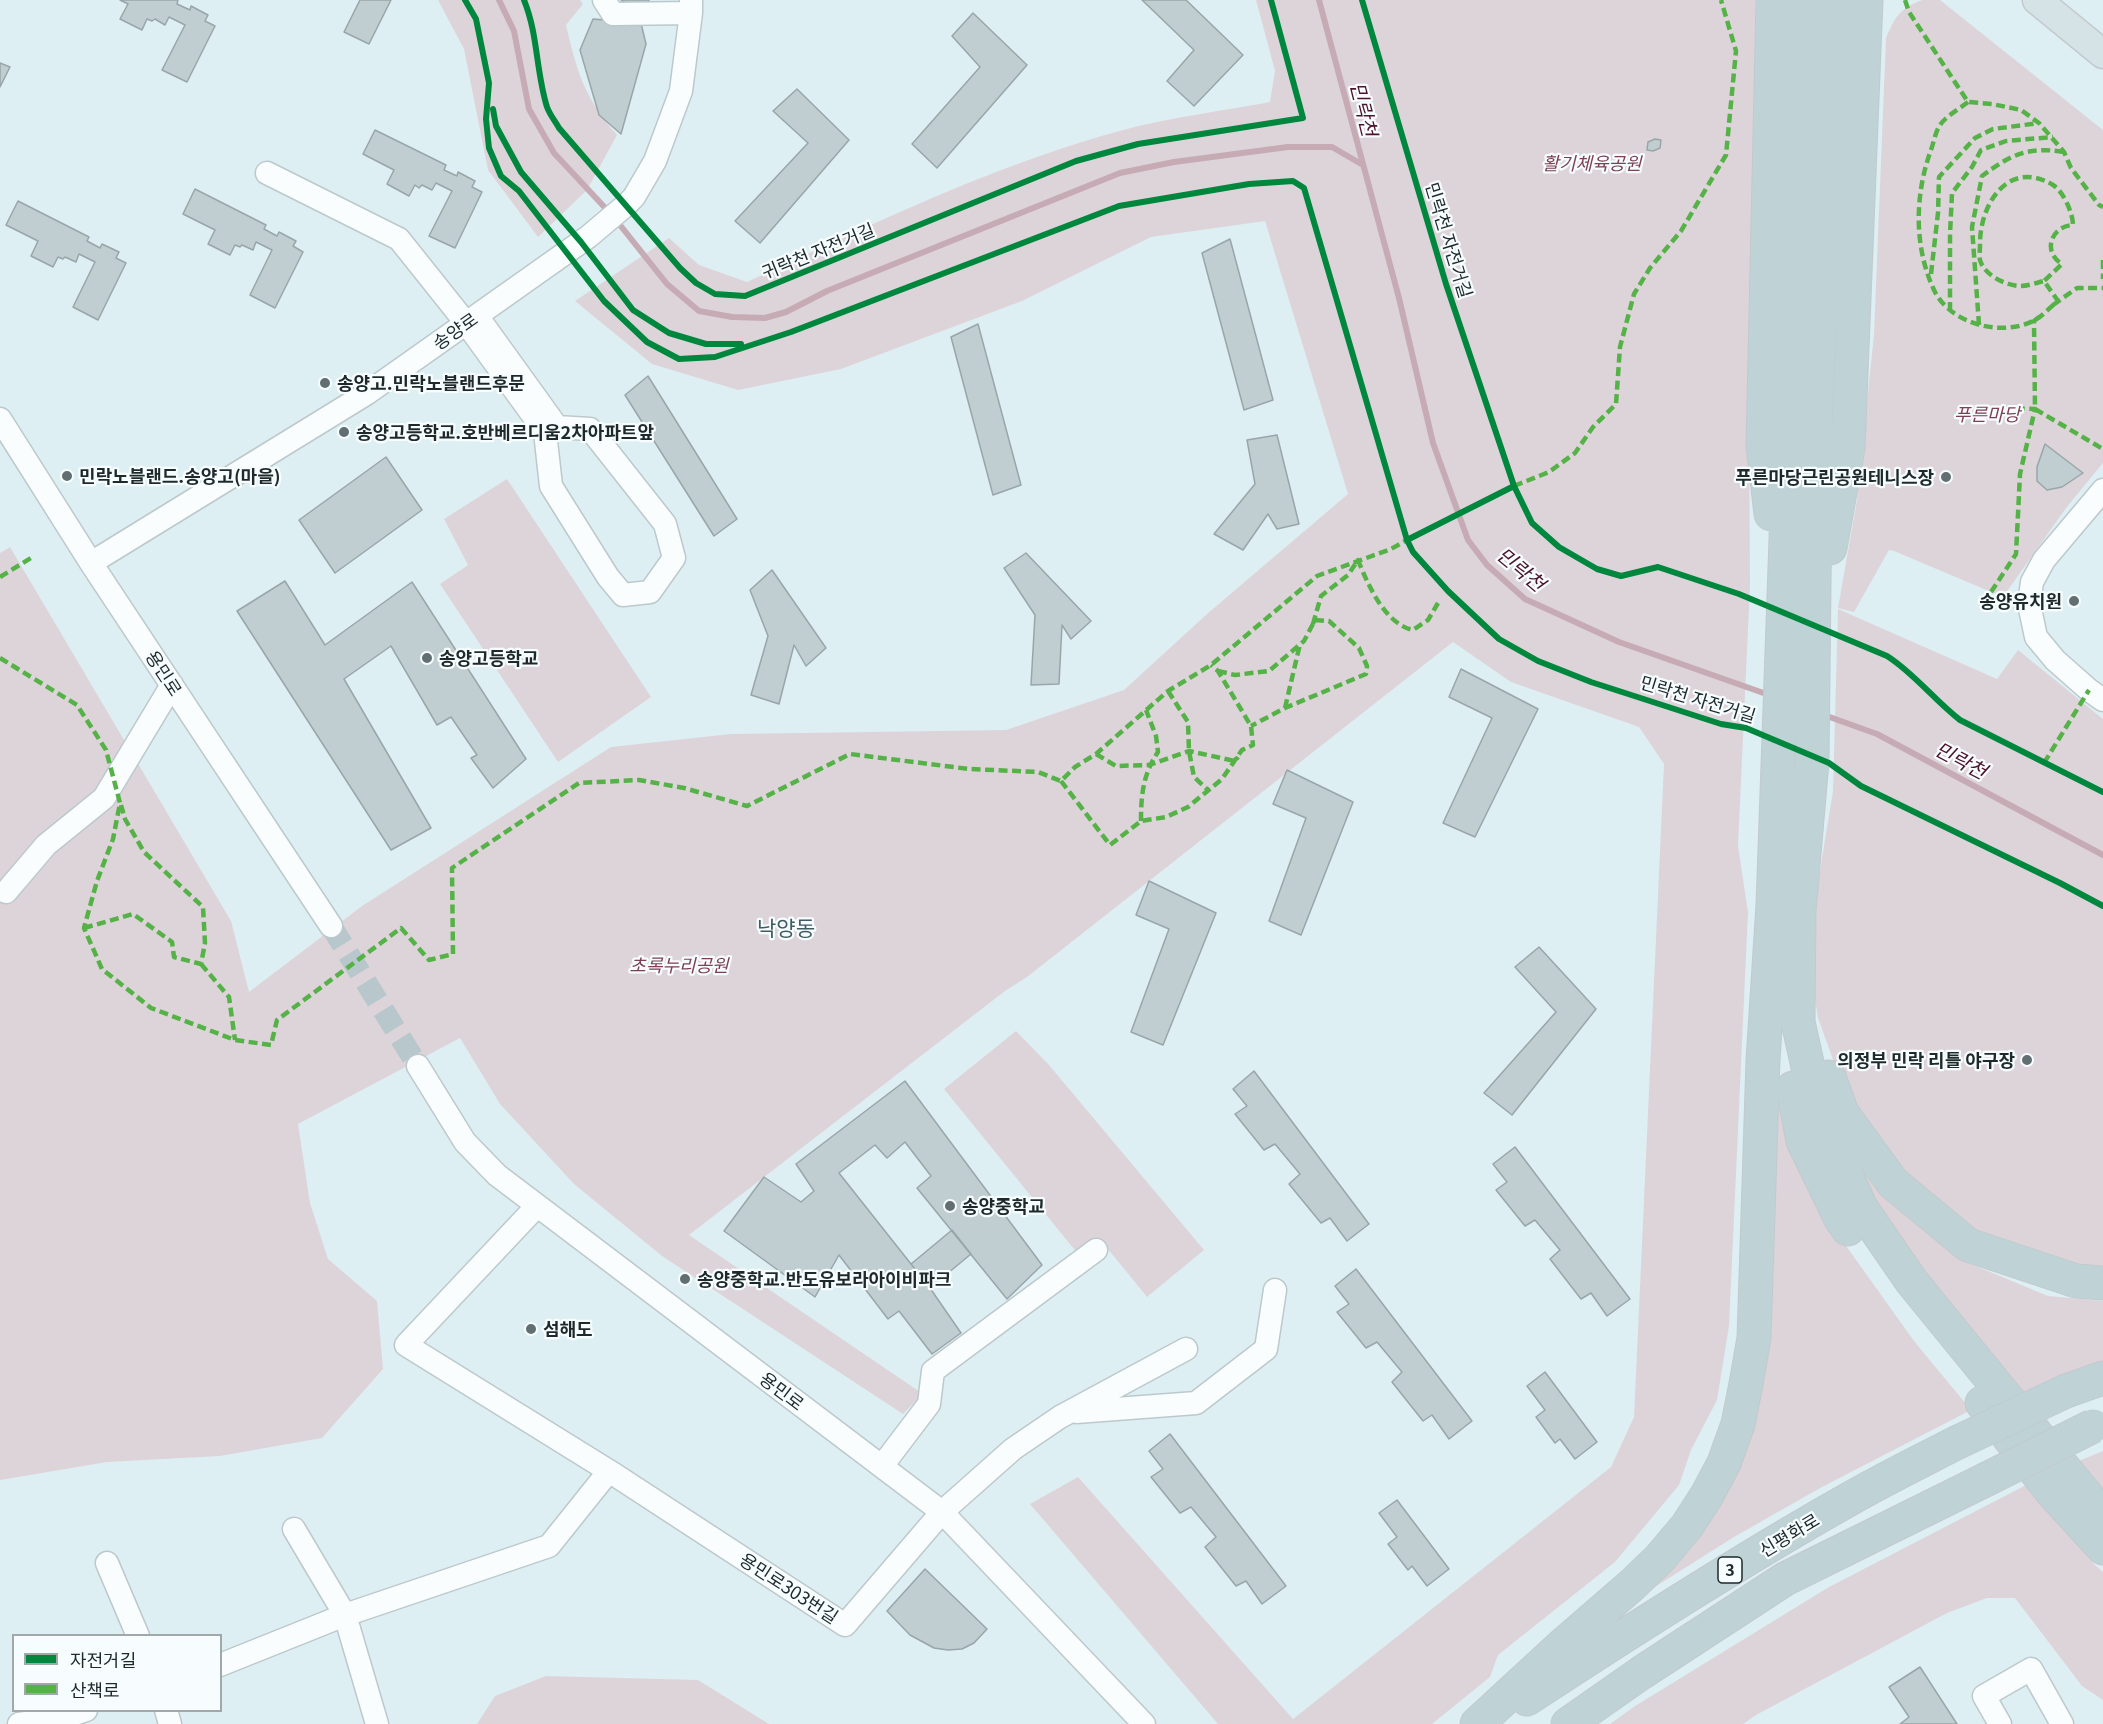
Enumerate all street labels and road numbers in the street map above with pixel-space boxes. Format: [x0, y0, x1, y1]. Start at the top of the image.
street label: 민락천 자전거길 [1421, 179, 1477, 301]
street label: 귀락천 자전거길 [758, 219, 878, 283]
street label: 송양로 [428, 308, 482, 354]
street label: 용민로 [141, 646, 187, 700]
street label: 민락천 자전거길 [1637, 671, 1759, 727]
street label: 용민로 [756, 1367, 808, 1415]
street label: 신평화로 [1755, 1509, 1823, 1561]
street label: 용민로303번길 [736, 1548, 842, 1628]
road number: 3 [1718, 1557, 1742, 1583]

